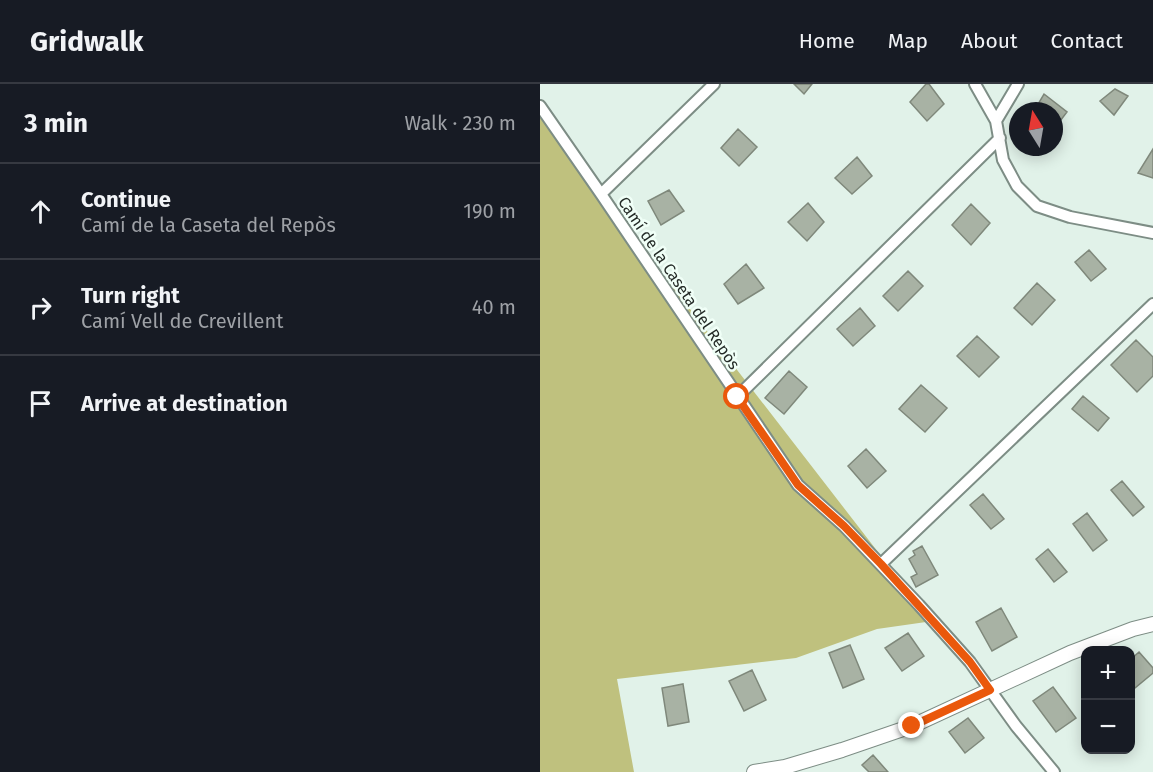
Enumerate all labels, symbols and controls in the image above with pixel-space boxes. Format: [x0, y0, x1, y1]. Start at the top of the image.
text: Gridwalk [30, 25, 143, 58]
text: Home [799, 28, 855, 54]
text: Map [888, 28, 928, 54]
text: About [961, 28, 1018, 54]
text: Contact [1051, 28, 1123, 54]
north arrow [1009, 102, 1063, 156]
text: 3 min [24, 108, 88, 139]
text: Walk · 230 m [405, 111, 516, 135]
text: Continue [81, 186, 171, 213]
street label: Camí de la Caseta del Repòs [614, 193, 744, 373]
icon: ahead [24, 195, 57, 228]
text: 190 m [463, 199, 516, 223]
text: Camí de la Caseta del Repòs [81, 213, 336, 237]
text: Turn right [81, 282, 180, 309]
icon: right [24, 291, 57, 324]
text: 40 m [472, 295, 516, 319]
text: Camí Vell de Crevillent [81, 309, 283, 333]
route start [723, 383, 749, 409]
icon: arrive [24, 387, 57, 420]
text: Arrive at destination [81, 390, 288, 417]
map controls [1081, 646, 1135, 754]
button: + [1081, 646, 1135, 700]
button: − [1081, 700, 1135, 754]
route end [898, 712, 924, 738]

